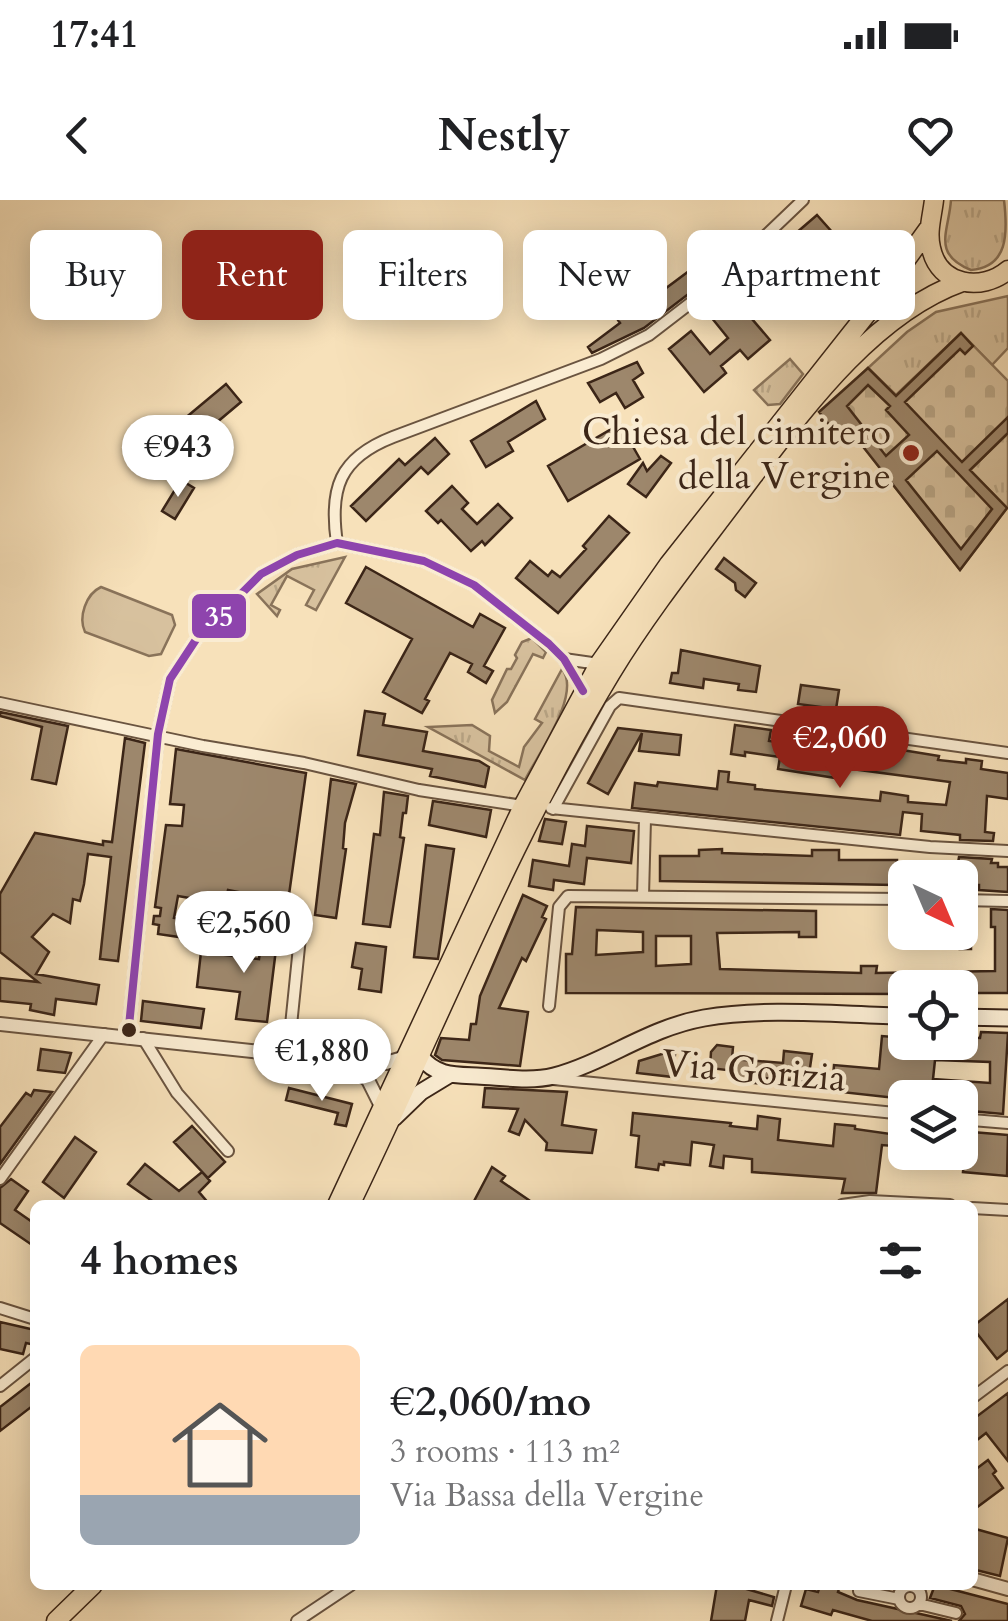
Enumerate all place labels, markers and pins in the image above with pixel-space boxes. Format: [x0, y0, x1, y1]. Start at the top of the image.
place label: Chiesa del cimitero della Vergine [582, 406, 891, 502]
pin: €943 [119, 415, 237, 500]
marker: Chiesa del cimitero della Vergine [900, 442, 922, 464]
pin: €2,060 [759, 706, 921, 791]
pin: €2,560 [163, 891, 325, 976]
pin: €1,880 [241, 1019, 403, 1104]
unlabelled marker [119, 1020, 139, 1040]

